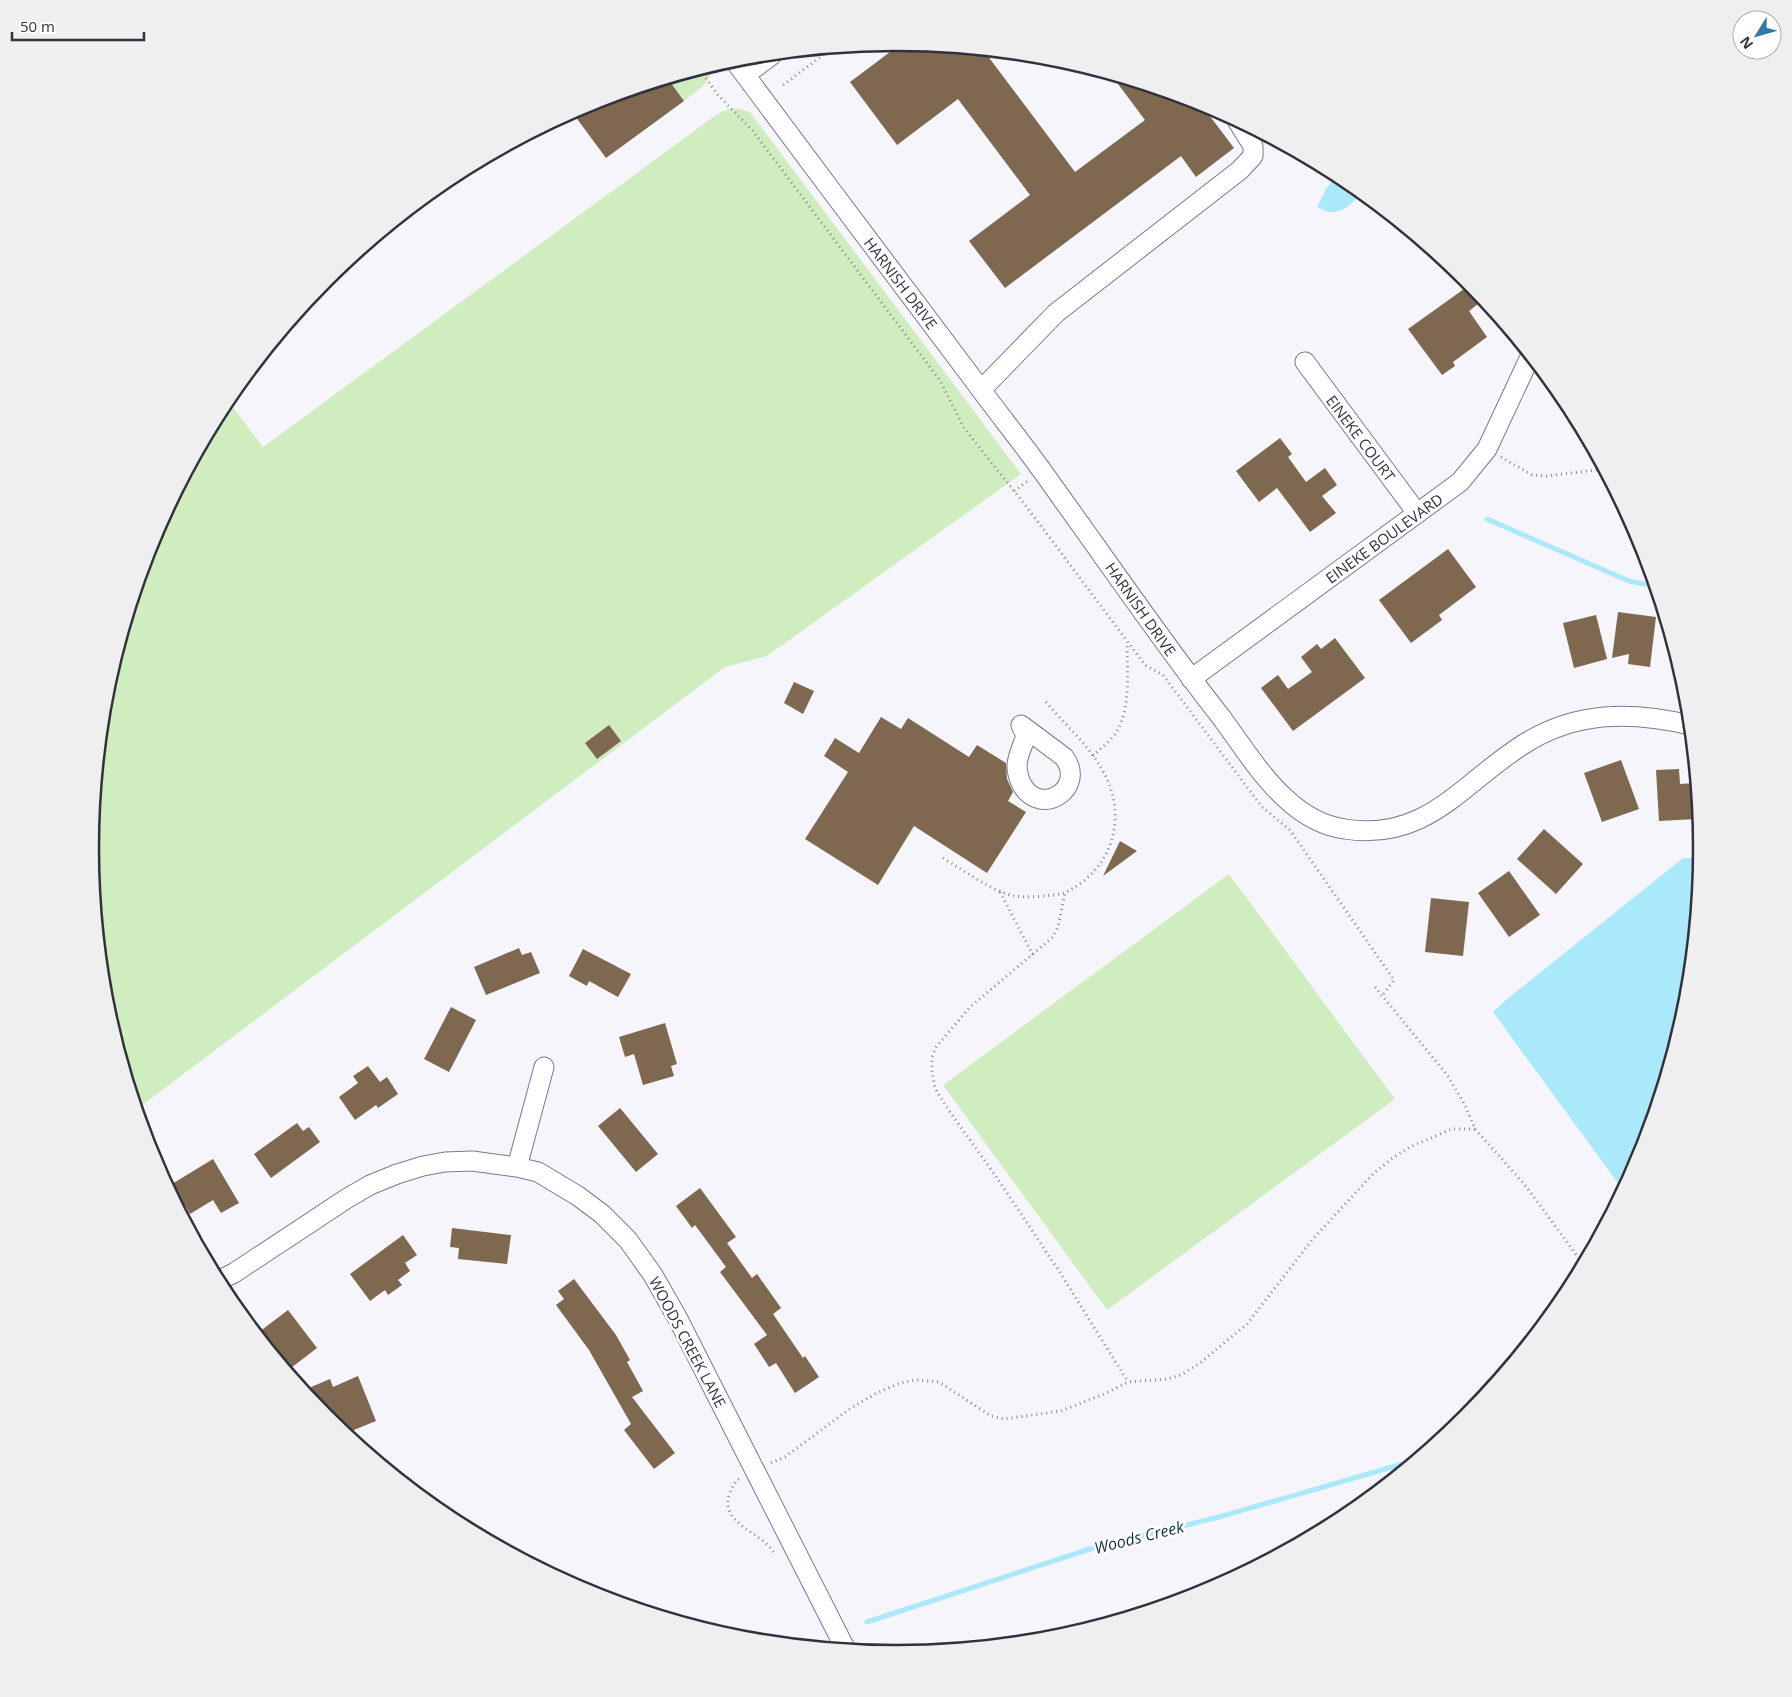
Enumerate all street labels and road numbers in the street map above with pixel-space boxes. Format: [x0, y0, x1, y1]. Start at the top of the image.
street label: HARNISH DRIVE [860, 233, 942, 333]
street label: EINEKE COURT [1322, 391, 1400, 486]
street label: EINEKE BOULEVARD [1321, 489, 1447, 587]
street label: HARNISH DRIVE [1101, 558, 1181, 660]
street label: WOODS CREEK LANE [645, 1273, 731, 1411]

